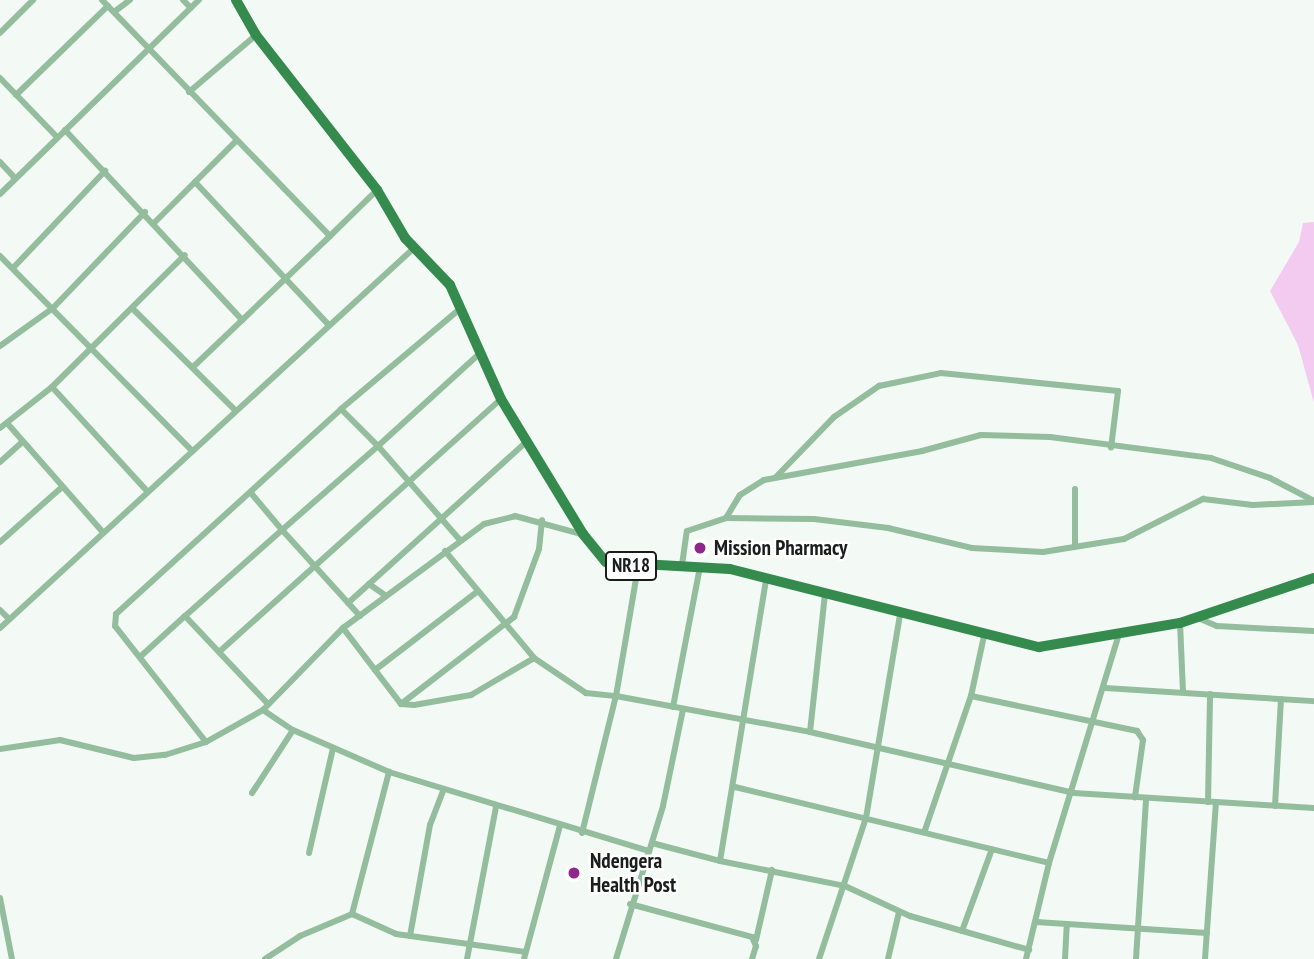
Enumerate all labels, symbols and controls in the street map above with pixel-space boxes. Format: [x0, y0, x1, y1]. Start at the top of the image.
place label: Mission Pharmacy [714, 535, 847, 561]
marker: Mission Pharmacy [692, 540, 708, 556]
road number: NR18 [605, 551, 657, 582]
place label: Ndengera Health Post [590, 848, 676, 898]
marker: Ndengera Health Post [564, 863, 584, 883]

